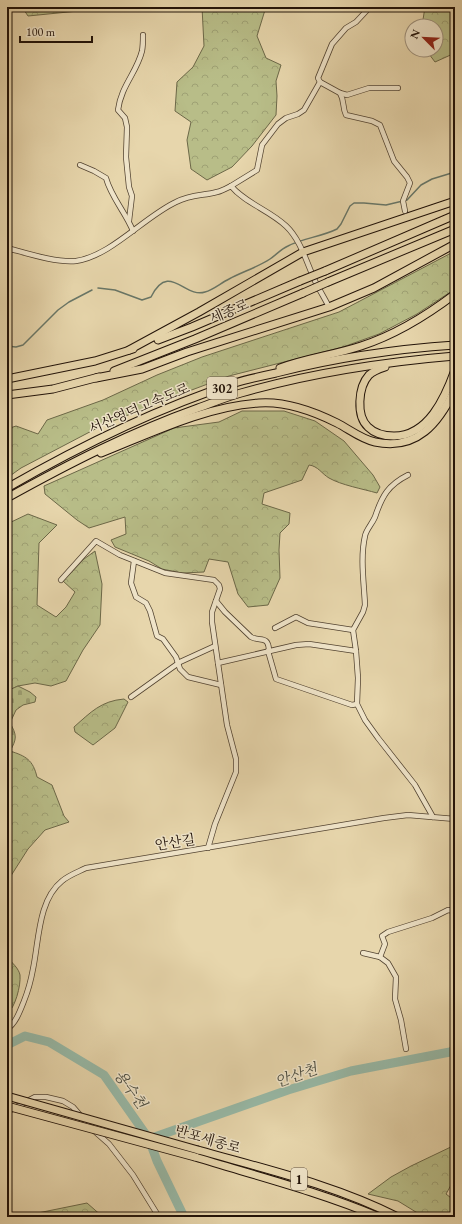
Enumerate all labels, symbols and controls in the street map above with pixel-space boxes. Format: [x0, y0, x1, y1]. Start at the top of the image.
scale bar [20, 18, 92, 44]
north arrow [404, 18, 444, 58]
text: 100 m [26, 24, 56, 40]
text: N [407, 27, 423, 41]
street label: 세종로 [207, 295, 252, 327]
road number: 302 [207, 377, 237, 399]
street label: 서산영덕고속도로 [86, 378, 193, 437]
street label: 안산길 [154, 830, 196, 854]
water label: 안산천 [272, 1058, 321, 1091]
water label: 용수천 [111, 1066, 152, 1113]
street label: 반포세종로 [173, 1121, 243, 1157]
road number: 1 [291, 1168, 307, 1190]

